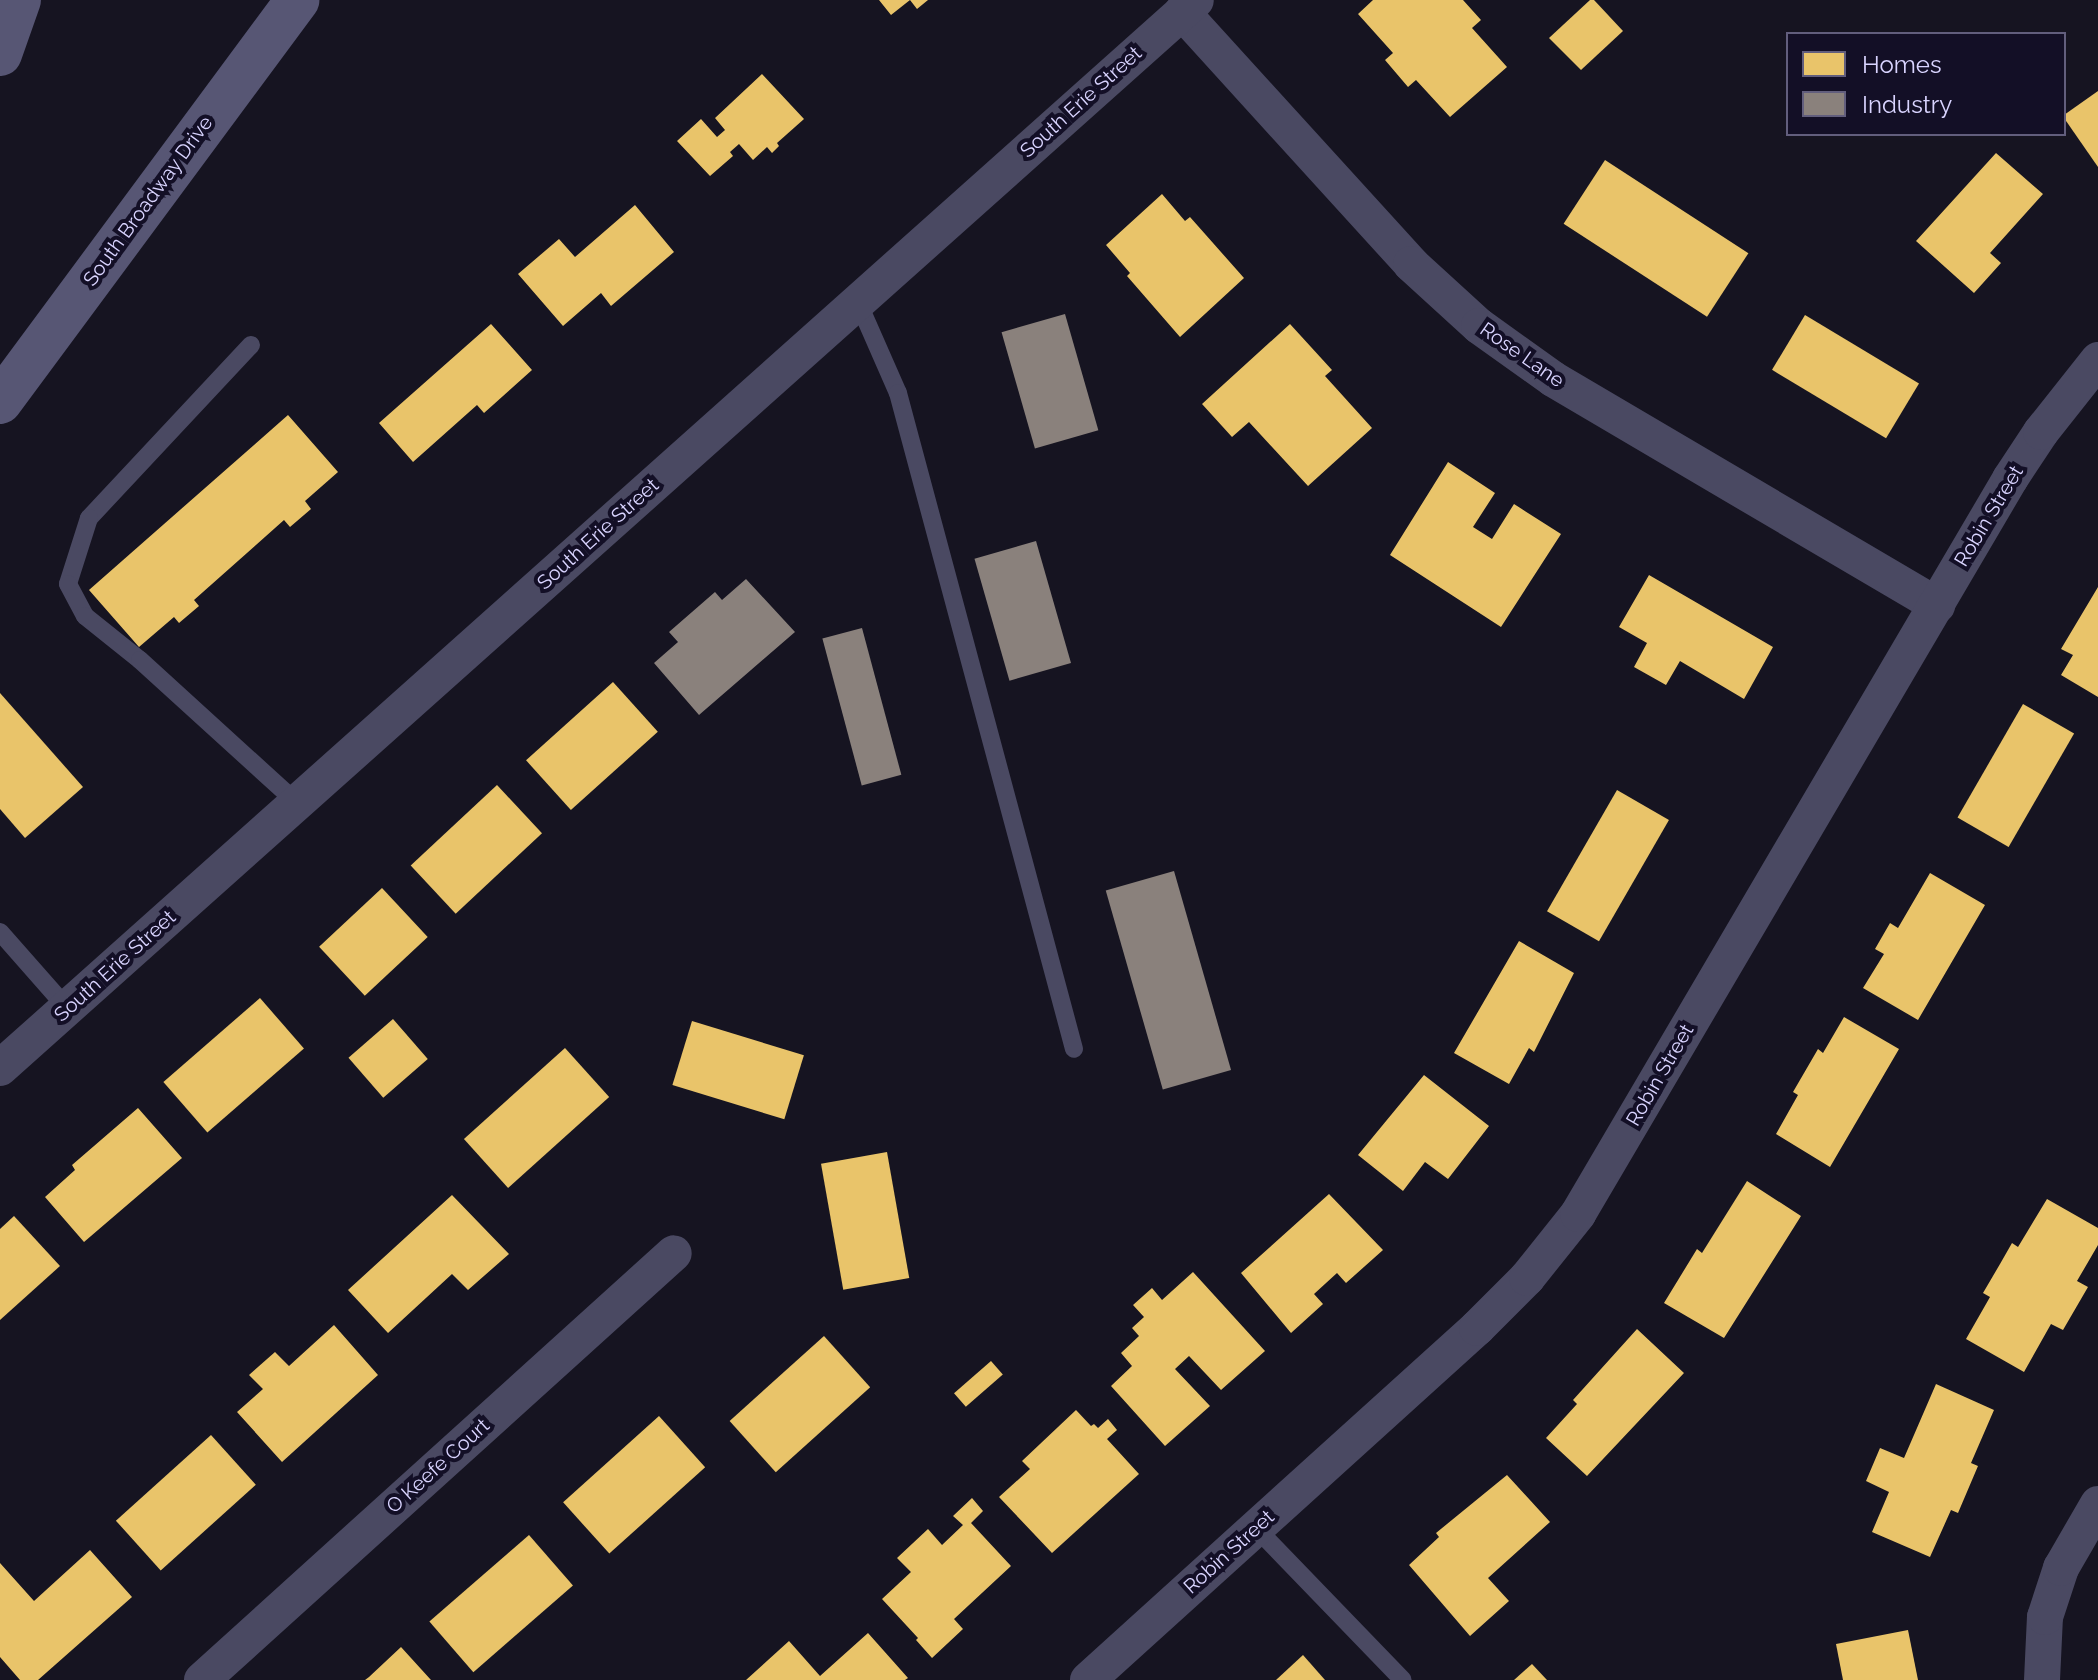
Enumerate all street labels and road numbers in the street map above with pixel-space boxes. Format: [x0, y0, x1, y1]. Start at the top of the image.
street label: South Erie Street [1015, 41, 1147, 163]
street label: South Broadway Drive [78, 111, 218, 291]
street label: Rose Lane [1475, 317, 1569, 393]
street label: Robin Street [1949, 461, 2029, 571]
street label: South Erie Street [532, 473, 664, 595]
street label: South Erie Street [49, 905, 181, 1027]
street label: Robin Street [1621, 1020, 1699, 1130]
street label: O Keefe Court [382, 1414, 494, 1518]
street label: Robin Street [1179, 1505, 1279, 1599]

